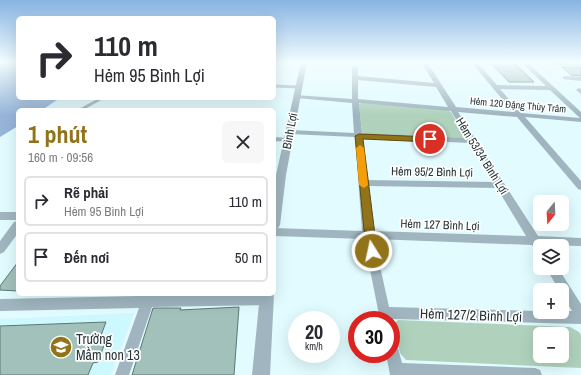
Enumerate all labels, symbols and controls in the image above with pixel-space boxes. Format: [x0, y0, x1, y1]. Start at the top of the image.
text: 110 m [94, 27, 158, 65]
icon: right [28, 32, 80, 84]
text: Hẻm 95 Bình Lợi [94, 63, 205, 88]
street label: Hẻm 120 Đặng Thùy Trâm [469, 94, 567, 116]
street label: Bình Lợi [279, 111, 301, 151]
street label: Hẻm 53/34 Bình Lợi [452, 115, 512, 197]
text: 1 phút [28, 118, 87, 150]
button: close [222, 121, 264, 163]
pin [413, 122, 447, 156]
icon: arrive [419, 128, 441, 150]
text: 160 m · 09:56 [28, 149, 93, 166]
street label: Hẻm 95/2 Bình Lợi [391, 163, 473, 181]
text: Rẽ phải [64, 182, 108, 203]
icon: right [30, 190, 52, 212]
text: 110 m [229, 191, 262, 212]
north arrow [533, 195, 569, 231]
map controls [533, 195, 569, 363]
text: Hẻm 95 Bình Lợi [64, 203, 144, 220]
street label: Hẻm 127 Bình Lợi [400, 216, 480, 234]
position arrow [351, 230, 393, 272]
button: layers [533, 239, 569, 275]
icon: arrive [30, 246, 52, 268]
text: Đến nơi [64, 247, 109, 268]
text: 50 m [235, 247, 262, 268]
button: + [533, 283, 569, 319]
street label: Hẻm 127/2 Bình Lợi [420, 304, 522, 326]
speed limit sign: 30 [348, 311, 400, 363]
text: 20 [305, 318, 323, 345]
button: − [533, 327, 569, 363]
place label: Trường Mầm non 13 [76, 330, 140, 364]
school or university icon: Trường Mầm non 13 [48, 334, 74, 360]
text: km/h [305, 340, 323, 353]

